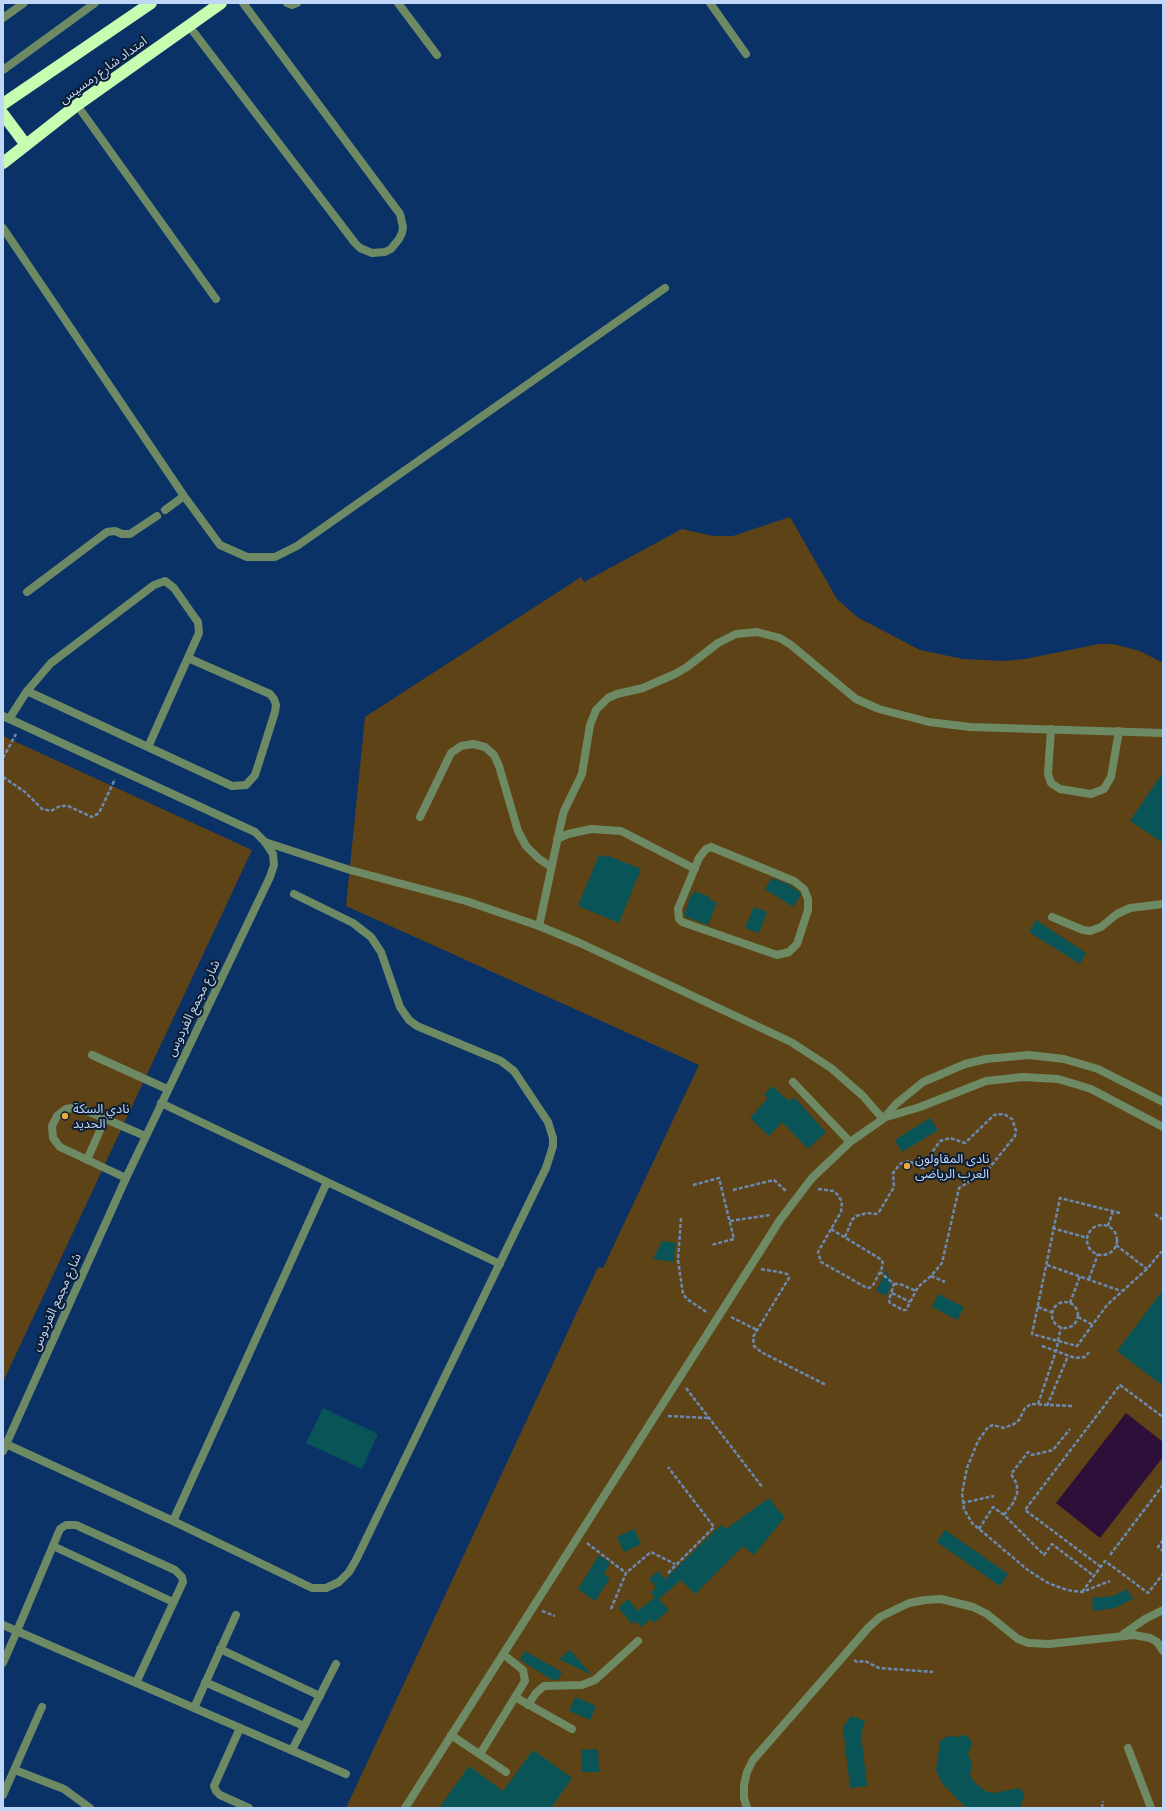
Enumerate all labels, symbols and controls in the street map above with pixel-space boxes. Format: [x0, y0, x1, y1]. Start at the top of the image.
street label: امتداد شارع رمسيس [56, 33, 150, 107]
street label: شارع مجمع الفردوس [163, 957, 223, 1059]
place label: نادي السكة الحديد [73, 1101, 129, 1132]
marker: نادي السكة الحديد [60, 1111, 70, 1121]
place label: نادى المقاولون العرب الرياضى [915, 1151, 989, 1182]
marker: نادى المقاولون العرب الرياضى [902, 1161, 912, 1171]
street label: شارع مجمع الفردوس [27, 1251, 85, 1353]

